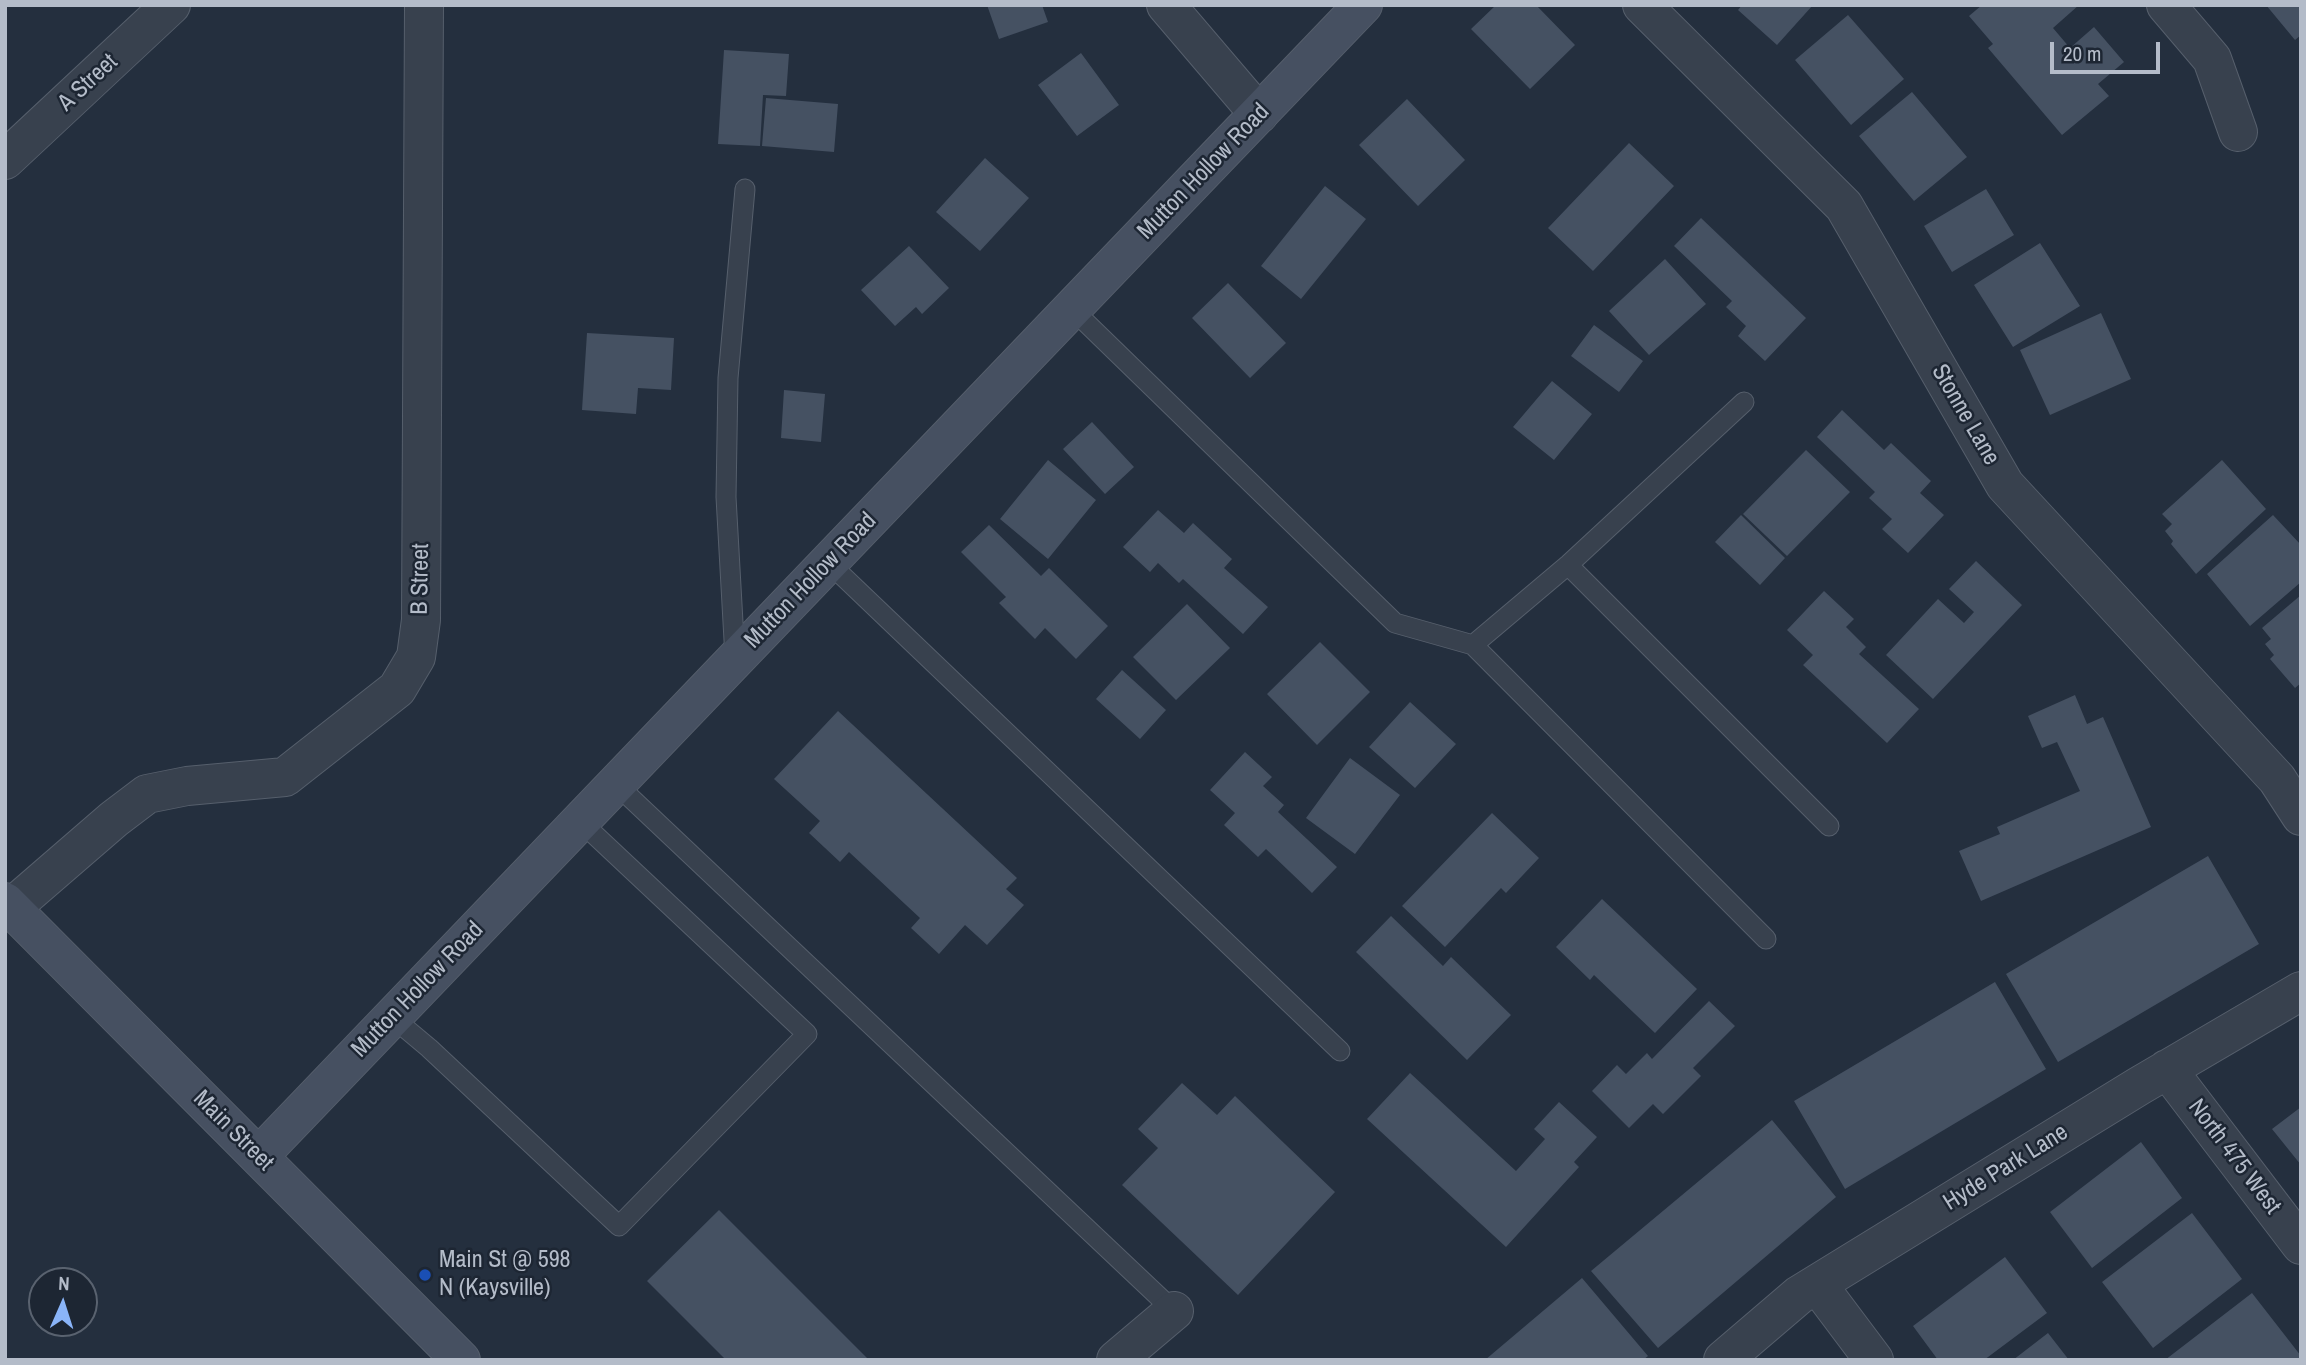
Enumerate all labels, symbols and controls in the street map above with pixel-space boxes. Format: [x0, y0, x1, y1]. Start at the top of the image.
scale bar [2054, 28, 2164, 72]
text: 20 m [2063, 39, 2101, 68]
street label: A Street [52, 48, 124, 118]
street label: Mutton Hollow Road [1132, 98, 1276, 246]
street label: Stonne Lane [1925, 359, 2005, 471]
street label: Mutton Hollow Road [739, 507, 883, 655]
street label: B Street [406, 543, 436, 615]
street label: Mutton Hollow Road [346, 916, 490, 1064]
street label: Main Street [187, 1085, 279, 1177]
street label: North 475 West [2181, 1094, 2287, 1220]
street label: Hyde Park Lane [1939, 1118, 2073, 1218]
place label: Main St @ 598 N (Kaysville) [439, 1247, 571, 1303]
north arrow [28, 1267, 98, 1337]
marker: Main St @ 598 N (Kaysville) [417, 1267, 433, 1283]
text: N [58, 1270, 70, 1296]

